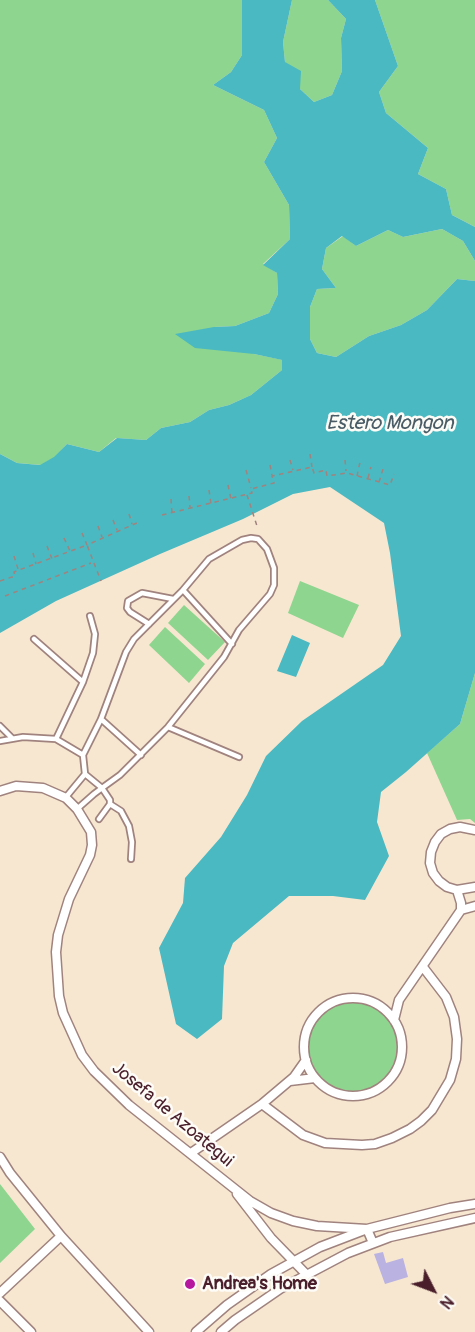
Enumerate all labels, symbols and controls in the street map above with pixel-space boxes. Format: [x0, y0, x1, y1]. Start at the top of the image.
water label: Estero Mongon [326, 412, 454, 436]
street label: Josefa de Azoategui [107, 1058, 237, 1172]
north arrow [403, 1260, 463, 1320]
place label: Andrea's Home [202, 1273, 317, 1295]
marker: Andrea's Home [183, 1277, 197, 1291]
text: N [435, 1291, 457, 1313]

